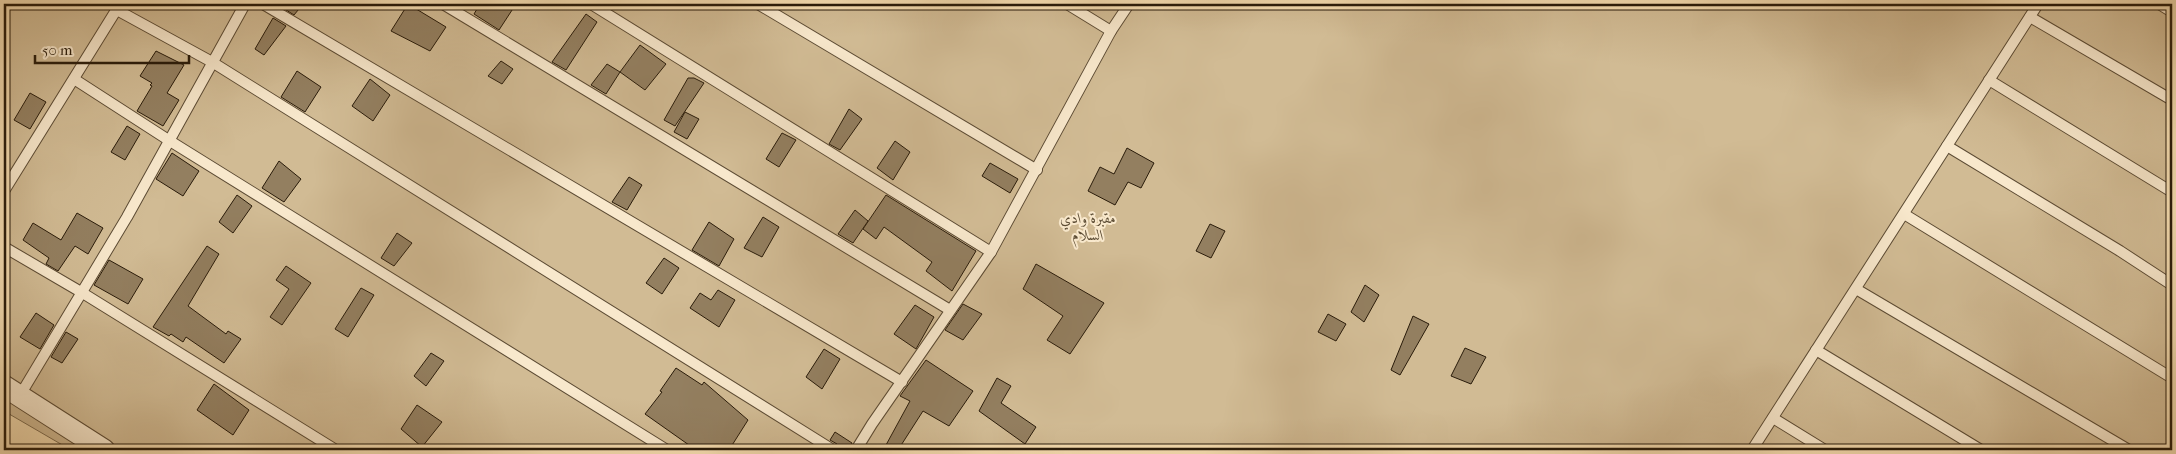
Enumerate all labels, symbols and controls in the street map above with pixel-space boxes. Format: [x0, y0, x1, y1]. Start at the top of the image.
scale bar [35, 32, 189, 64]
text: 50 m [42, 41, 73, 59]
park label: مقبرة وادي السلام [1060, 209, 1116, 248]

